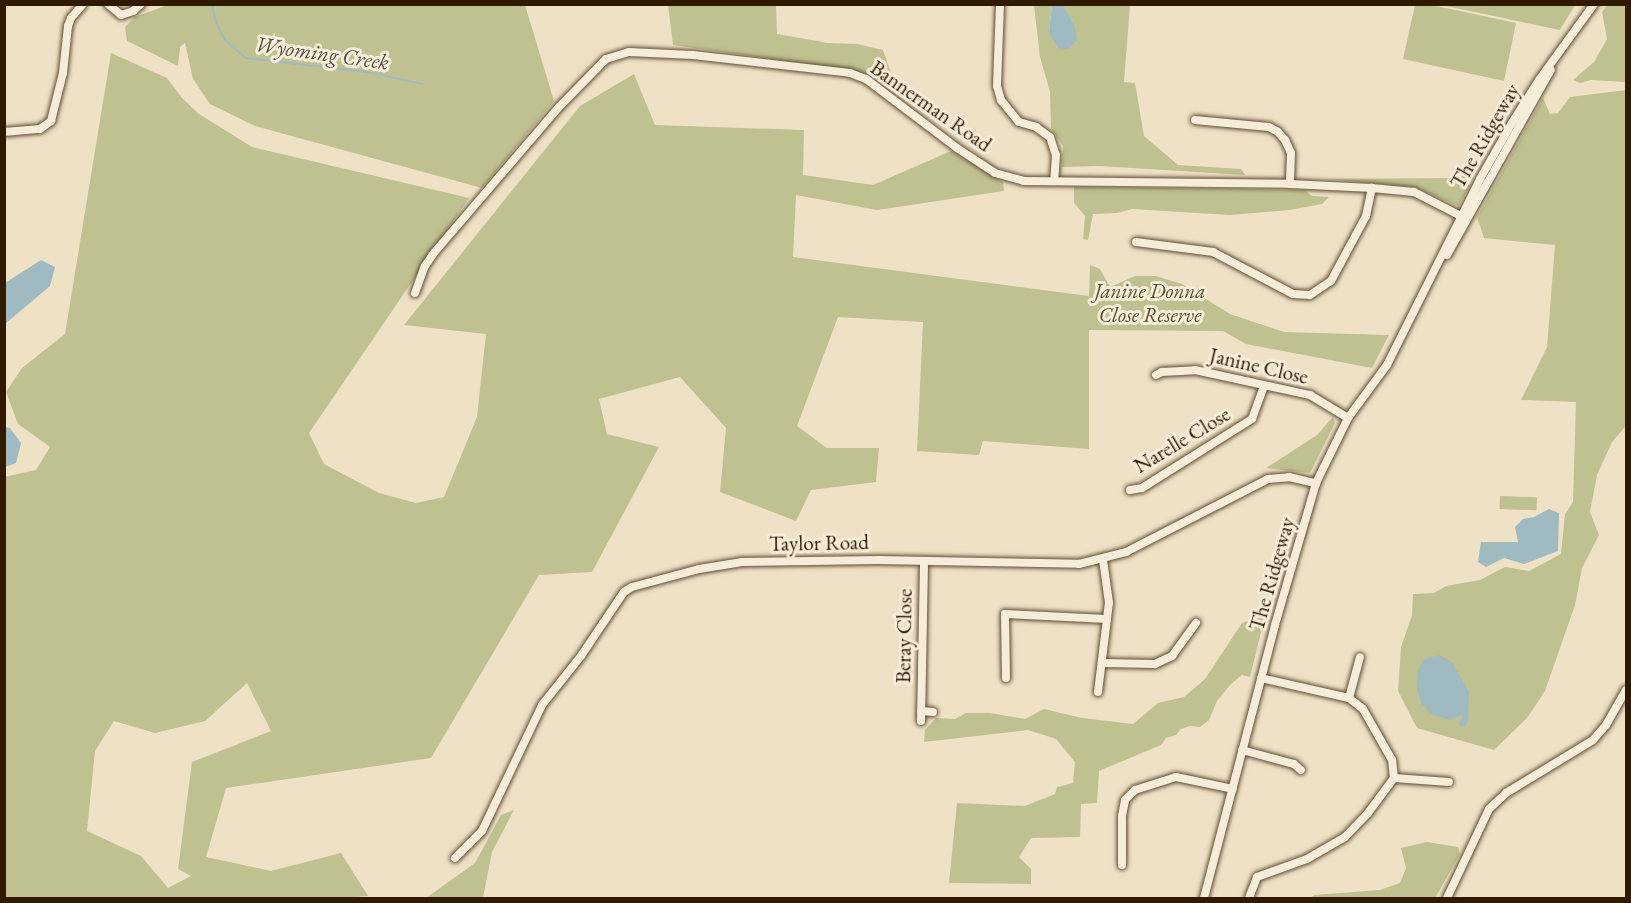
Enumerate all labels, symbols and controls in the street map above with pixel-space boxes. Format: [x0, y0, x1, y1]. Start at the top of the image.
water label: Wyoming Creek [253, 31, 391, 75]
street label: Bannerman Road [866, 55, 996, 157]
street label: The Ridgeway [1445, 79, 1525, 193]
park label: Janine Donna Close Reserve [1094, 278, 1206, 328]
street label: Janine Close [1207, 342, 1311, 390]
street label: Narelle Close [1129, 401, 1235, 479]
street label: The Ridgeway [1244, 514, 1300, 634]
street label: Taylor Road [769, 530, 869, 556]
street label: Beray Close [891, 589, 917, 683]

